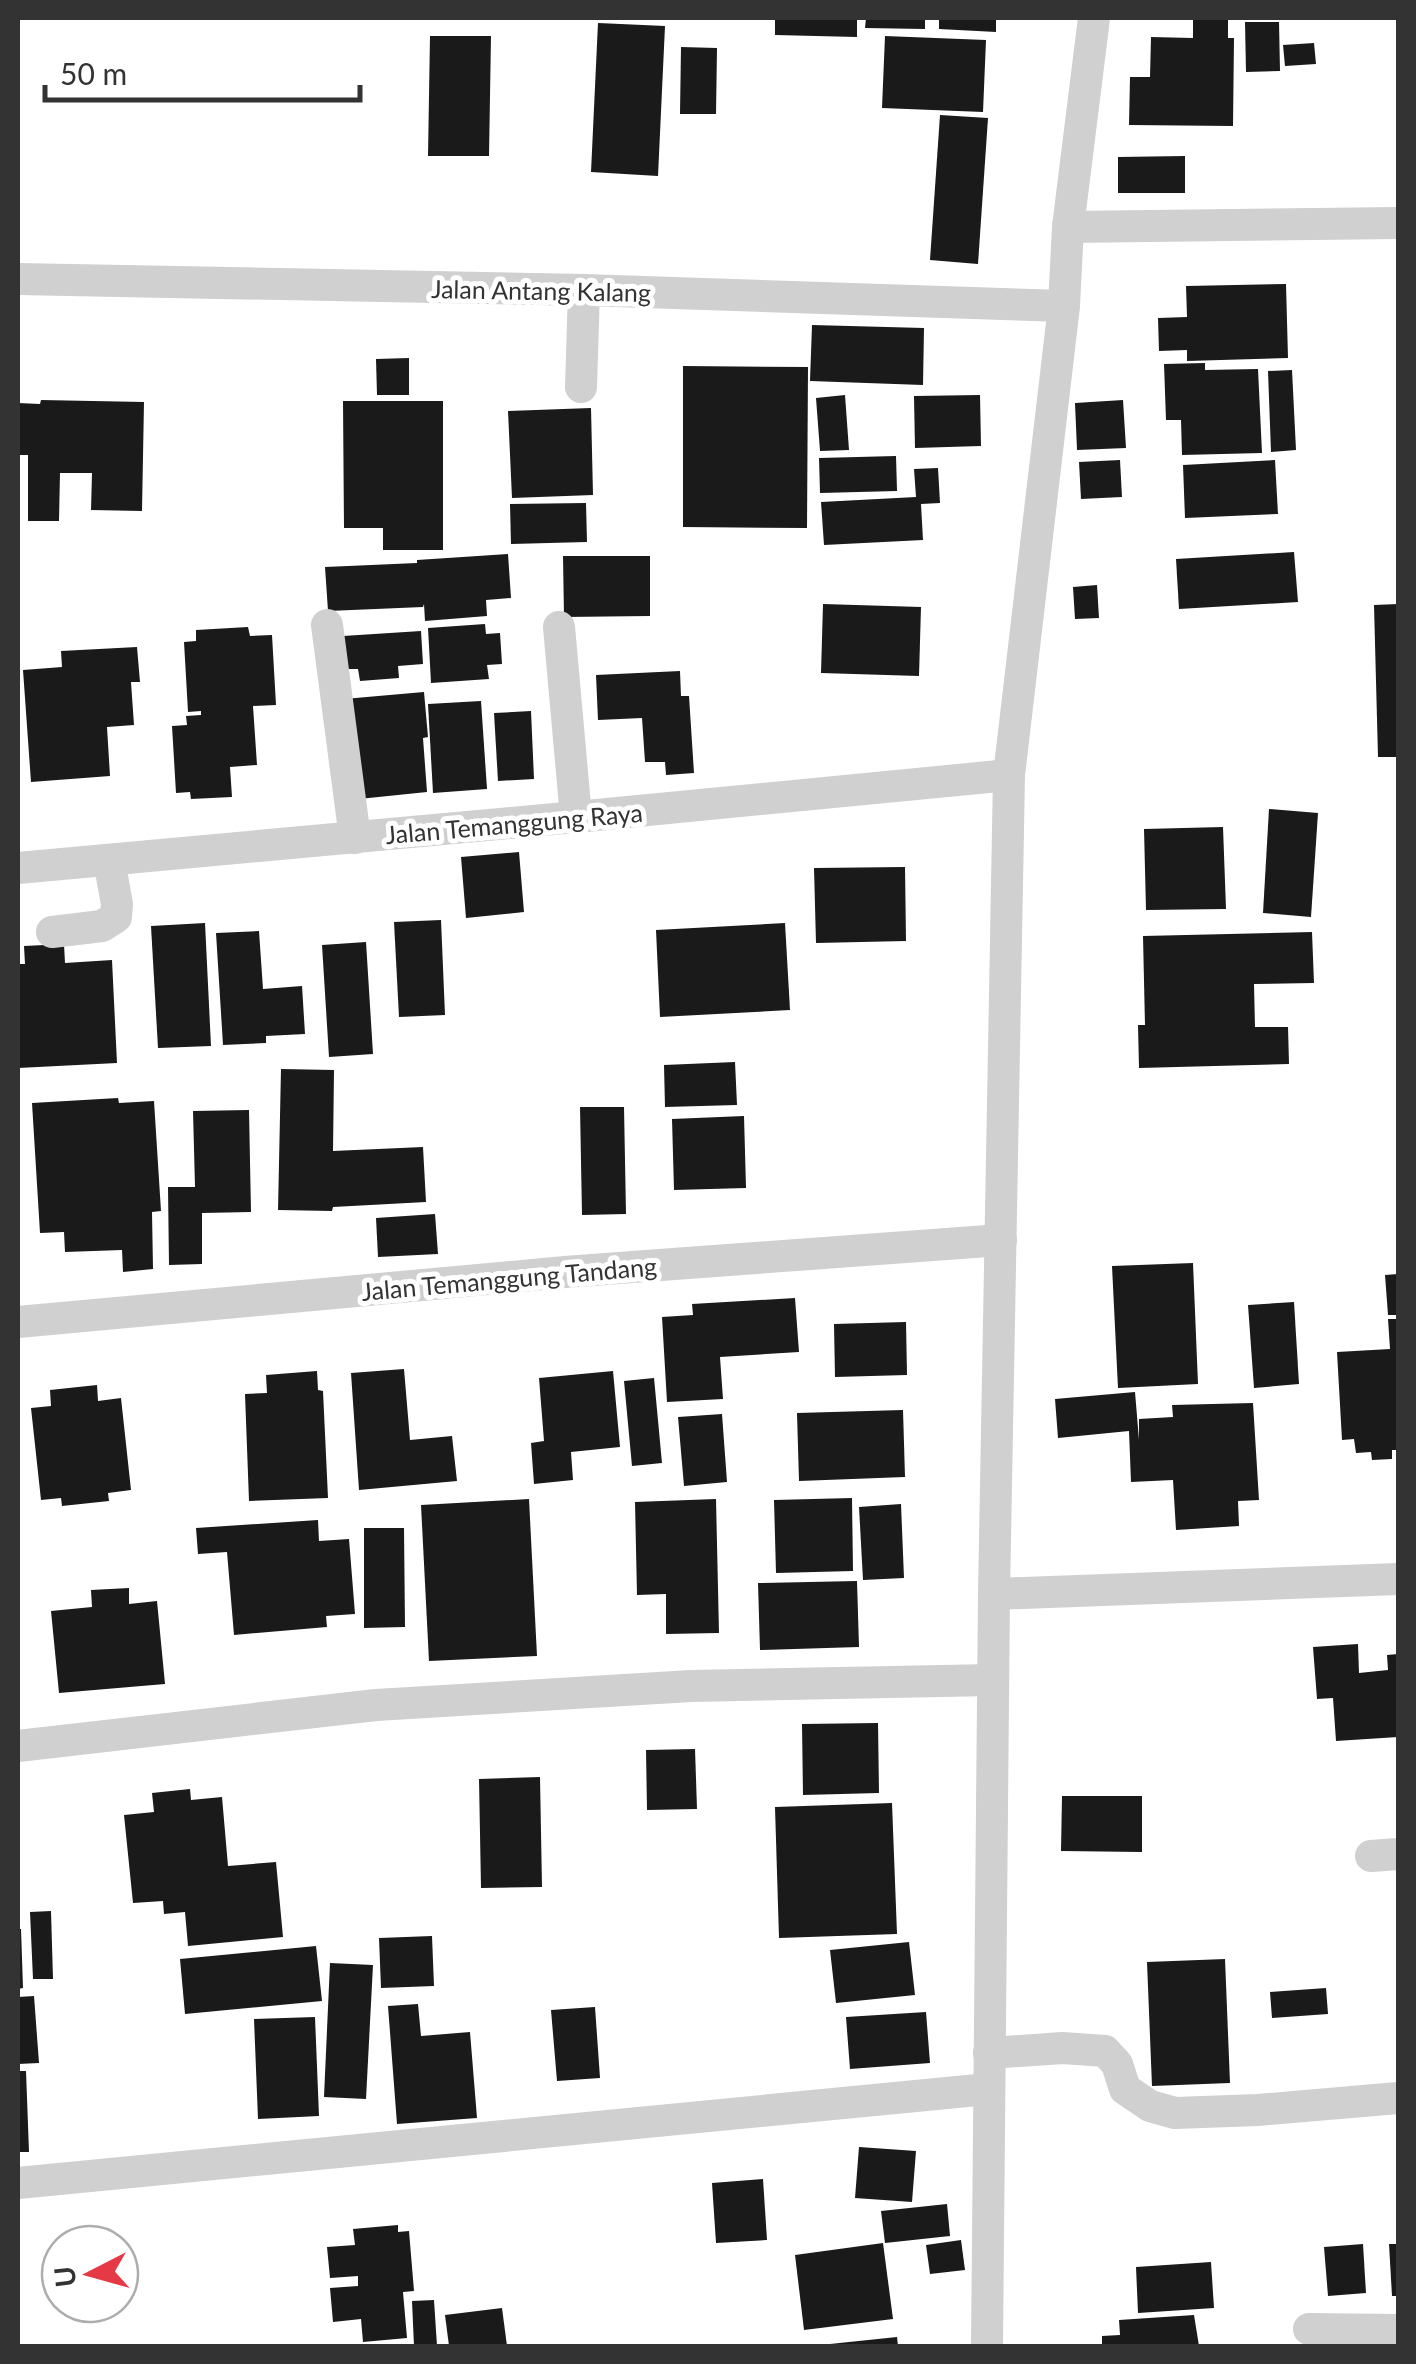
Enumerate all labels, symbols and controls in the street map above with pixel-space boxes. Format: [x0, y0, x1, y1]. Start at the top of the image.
scale bar [45, 40, 360, 102]
text: 50 m [60, 55, 127, 91]
street label: Jalan Antang Kalang [431, 273, 651, 307]
street label: Jalan Temanggung Raya [384, 797, 644, 849]
street label: Jalan Temanggung Tandang [360, 1250, 658, 1306]
north arrow [40, 2224, 140, 2324]
text: U [46, 2265, 82, 2289]

